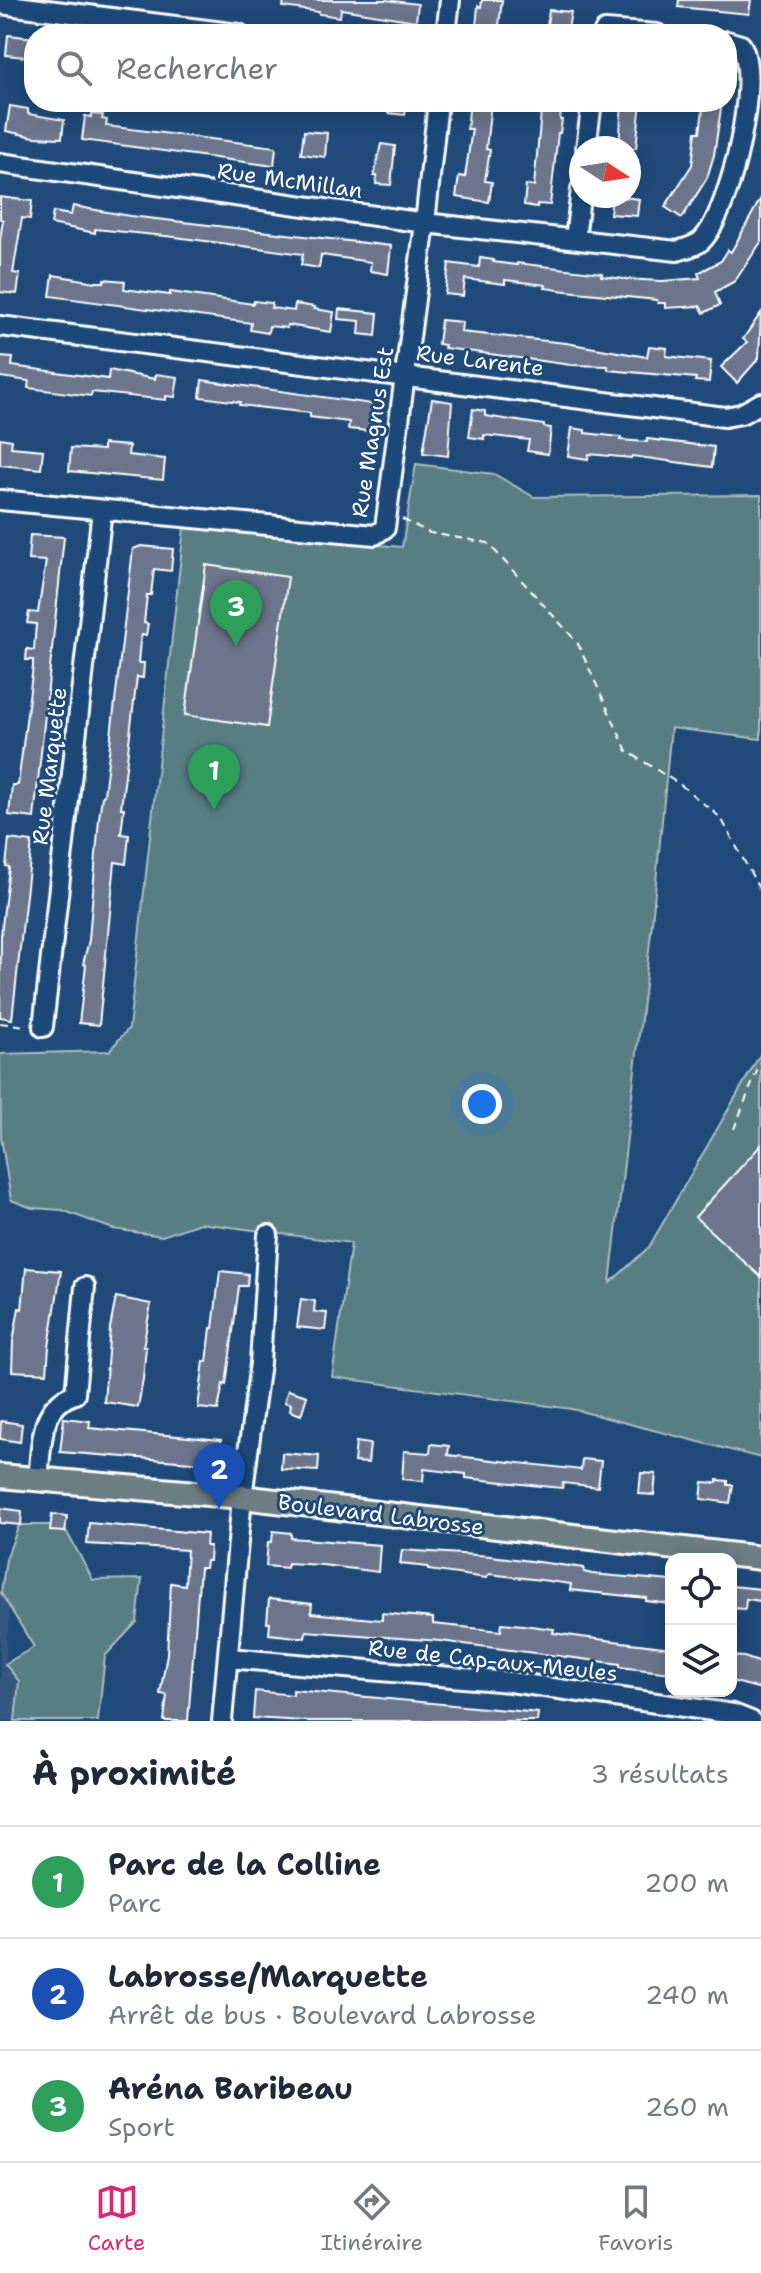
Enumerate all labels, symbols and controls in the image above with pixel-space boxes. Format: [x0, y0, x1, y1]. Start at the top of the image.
search box [24, 24, 737, 112]
icon: search [52, 46, 96, 90]
text: Rechercher [116, 48, 278, 89]
north arrow [569, 136, 641, 208]
street label: Rue McMillan [215, 156, 364, 205]
street label: Rue Larente [414, 338, 545, 383]
street label: Rue Magnus Est [345, 345, 400, 520]
pin: 3 [210, 580, 262, 646]
street label: Rue Marquette [25, 685, 74, 847]
pin: 1 [188, 744, 240, 810]
your location [462, 1084, 502, 1124]
pin: 2 [193, 1443, 245, 1509]
street label: Boulevard Labrosse [276, 1487, 486, 1542]
map controls [665, 1553, 737, 1697]
button: locate [665, 1553, 737, 1625]
button: layers [665, 1625, 737, 1697]
street label: Rue de Cap-aux-Meules [367, 1633, 619, 1688]
text: À proximité [32, 1750, 236, 1796]
text: 3 résultats [591, 1756, 729, 1791]
text: Parc de la Colline [108, 1844, 381, 1885]
text: 1 [52, 1865, 64, 1900]
text: 200 m [644, 1865, 729, 1900]
text: Parc [108, 1885, 162, 1920]
text: Labrosse/Marquette [108, 1956, 428, 1997]
text: 2 [49, 1977, 67, 2012]
text: 240 m [645, 1977, 729, 2012]
text: Arrêt de bus · Boulevard Labrosse [108, 1997, 536, 2032]
text: Aréna Baribeau [108, 2068, 353, 2109]
text: 3 [49, 2089, 67, 2124]
text: 260 m [645, 2089, 729, 2124]
text: Sport [108, 2109, 175, 2144]
tab: Carte [88, 2180, 145, 2257]
tab: Itinéraire [321, 2180, 423, 2257]
tab: Favoris [598, 2180, 673, 2257]

